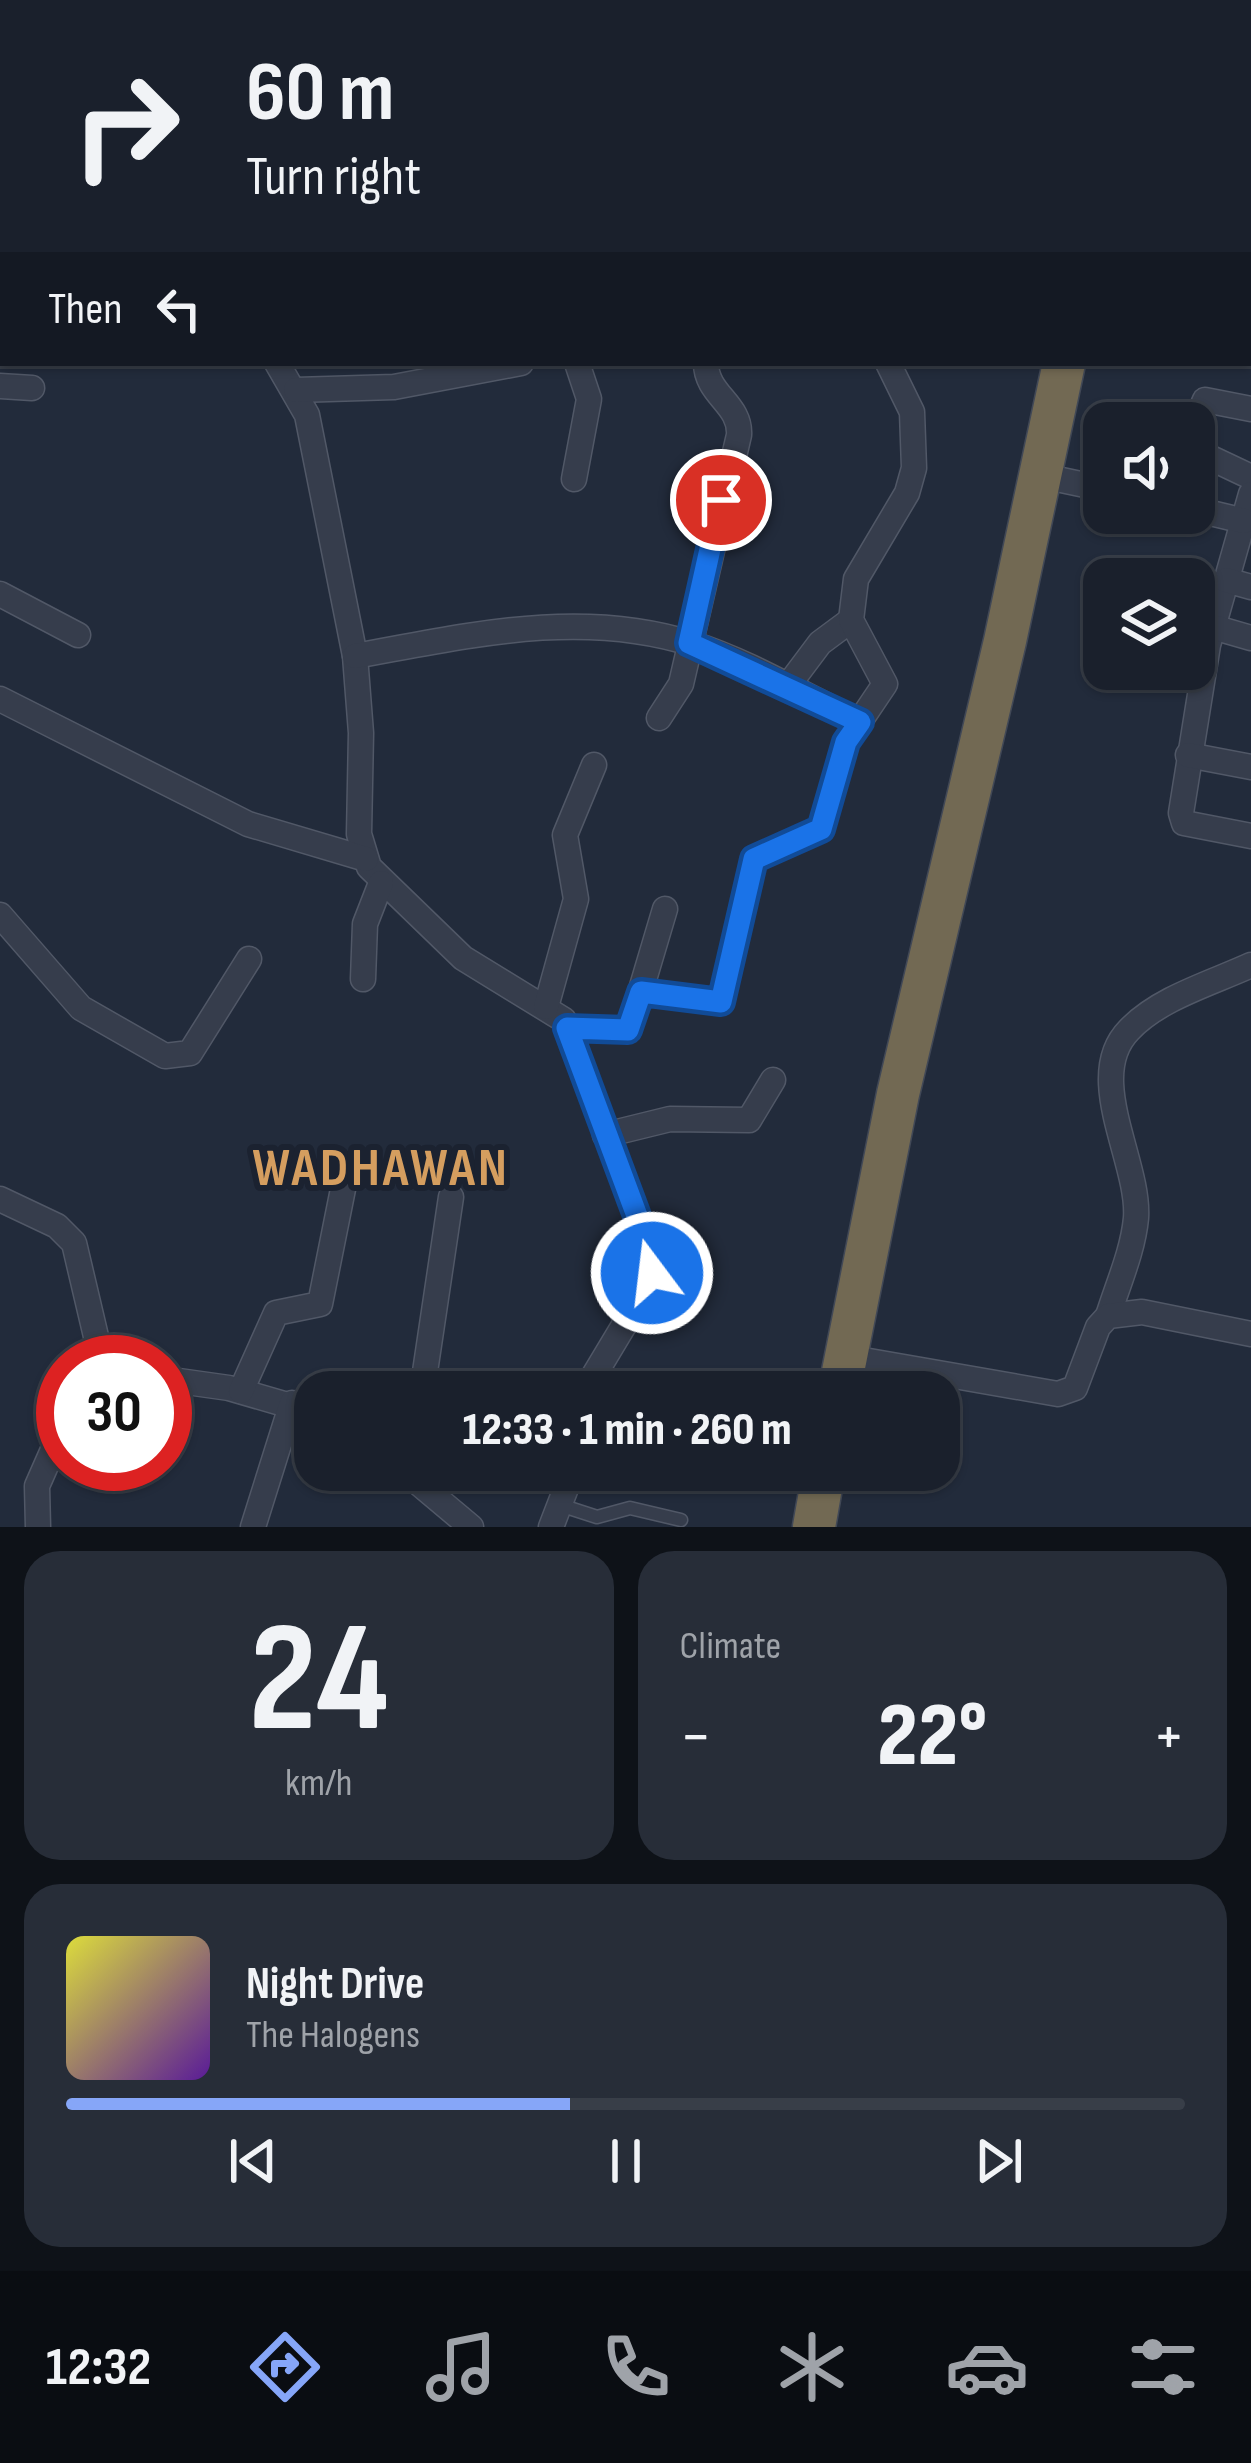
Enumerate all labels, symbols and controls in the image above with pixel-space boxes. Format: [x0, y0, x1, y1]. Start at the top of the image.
text: 60 m [246, 43, 394, 144]
icon: right [48, 48, 204, 204]
text: Turn right [246, 145, 421, 210]
icon: left [146, 276, 212, 342]
text: Then [48, 282, 122, 337]
map controls [1083, 402, 1215, 690]
button: sound [1083, 402, 1215, 534]
pin [670, 449, 772, 551]
icon: arrive [688, 467, 754, 533]
button: layers [1083, 558, 1215, 690]
district label: WADHAWAN [252, 1136, 510, 1201]
position arrow [589, 1210, 715, 1336]
speed limit sign: 30 [36, 1335, 192, 1491]
text: 12:33 · 1 min · 260 m [462, 1403, 792, 1458]
text: 24 [249, 1588, 389, 1775]
text: Climate [680, 1623, 781, 1670]
text: 22° [877, 1683, 987, 1791]
text: − [680, 1698, 712, 1777]
text: + [1153, 1698, 1185, 1777]
text: km/h [285, 1760, 352, 1807]
text: Night Drive [246, 1957, 424, 2012]
text: The Halogens [246, 2012, 420, 2059]
icon: previous [220, 2128, 286, 2194]
icon: pause [593, 2128, 659, 2194]
icon: next [966, 2128, 1032, 2194]
icon: directions [243, 2325, 327, 2409]
icon: music [419, 2325, 503, 2409]
icon: phone [594, 2325, 678, 2409]
icon: climate [770, 2325, 854, 2409]
icon: car [945, 2325, 1029, 2409]
icon: filters [1121, 2325, 1205, 2409]
text: 12:32 [46, 2335, 151, 2400]

